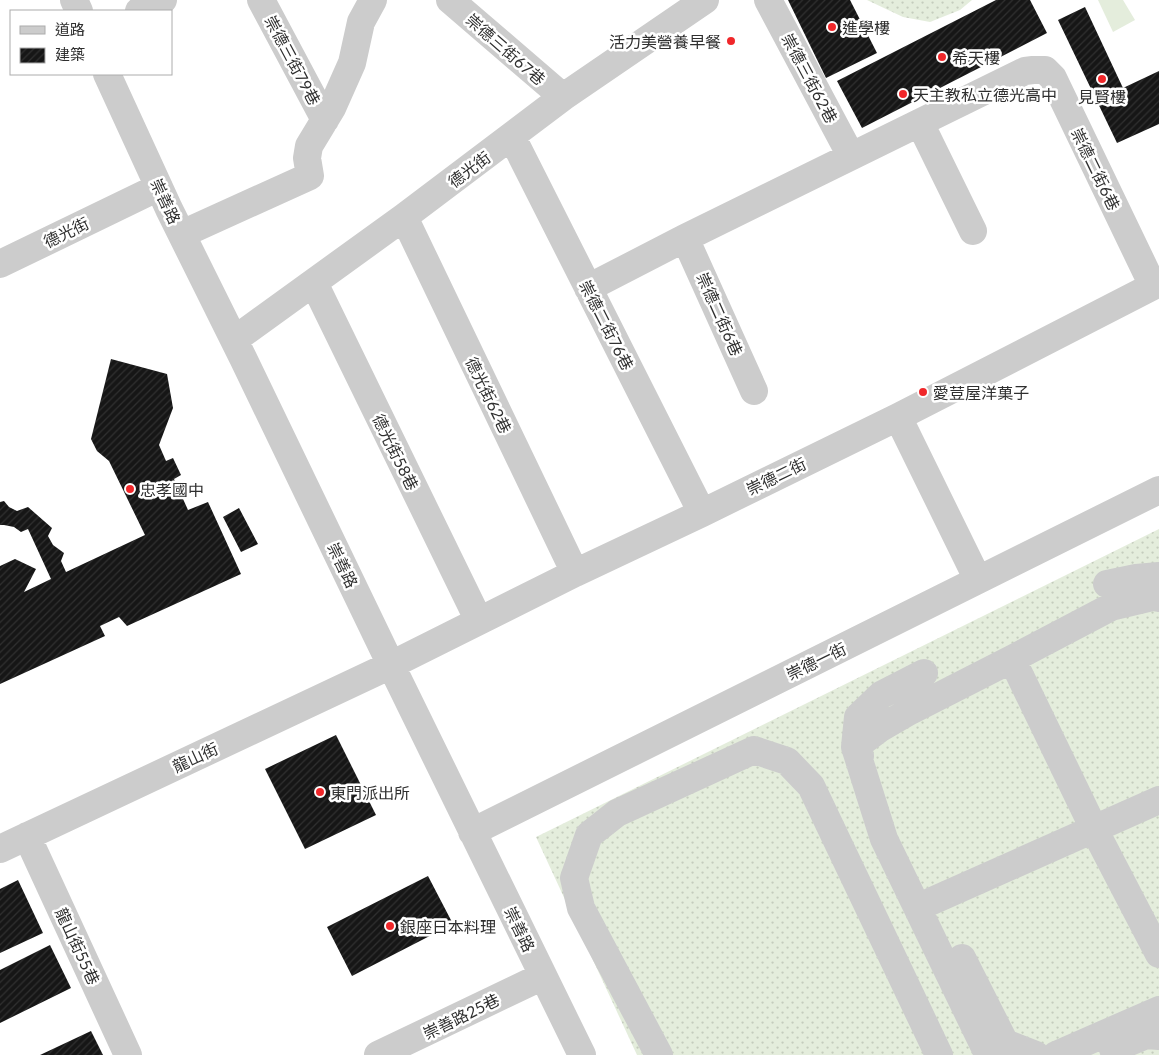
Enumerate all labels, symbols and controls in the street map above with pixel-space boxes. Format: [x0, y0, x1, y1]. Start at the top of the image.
street label: 崇德三街67巷 [463, 9, 549, 89]
legend [10, 10, 172, 75]
street label: 崇德三街79巷 [261, 12, 325, 108]
place label: 進學樓 [842, 18, 890, 37]
text: 道路 [55, 20, 85, 38]
marker: 進學樓 [826, 21, 838, 33]
street label: 崇德三街62巷 [778, 30, 842, 126]
place label: 活力美營養早餐 [609, 32, 721, 51]
marker: 活力美營養早餐 [725, 35, 737, 47]
text: 建築 [55, 45, 85, 63]
place label: 希天樓 [952, 48, 1000, 67]
marker: 希天樓 [936, 51, 948, 63]
marker: 見賢樓 [1096, 73, 1108, 85]
place label: 天主教私立德光高中 [913, 85, 1057, 104]
place label: 見賢樓 [1078, 87, 1126, 106]
marker: 天主教私立德光高中 [897, 88, 909, 100]
street label: 崇德二街6巷 [1068, 125, 1124, 213]
street label: 德光街 [444, 147, 494, 191]
street label: 崇善路 [147, 175, 185, 227]
street label: 德光街 [40, 213, 92, 251]
street label: 崇德二街6巷 [693, 269, 747, 359]
street label: 崇德二街76巷 [576, 277, 638, 373]
street label: 德光街62巷 [462, 354, 516, 436]
place label: 愛荳屋洋菓子 [933, 383, 1029, 402]
marker: 愛荳屋洋菓子 [917, 386, 929, 398]
street label: 德光街58巷 [369, 411, 423, 493]
street label: 崇德二街 [743, 453, 809, 499]
place label: 忠孝國中 [140, 480, 204, 499]
marker: 忠孝國中 [124, 483, 136, 495]
street label: 崇善路 [324, 539, 362, 591]
street label: 崇德一街 [783, 638, 849, 684]
street label: 龍山街 [169, 738, 221, 776]
place label: 東門派出所 [330, 783, 410, 802]
marker: 東門派出所 [314, 786, 326, 798]
street label: 崇善路 [501, 903, 539, 955]
street label: 龍山街55巷 [52, 905, 104, 987]
place label: 銀座日本料理 [400, 917, 496, 936]
marker: 銀座日本料理 [384, 920, 396, 932]
street label: 崇善路25巷 [420, 989, 502, 1043]

